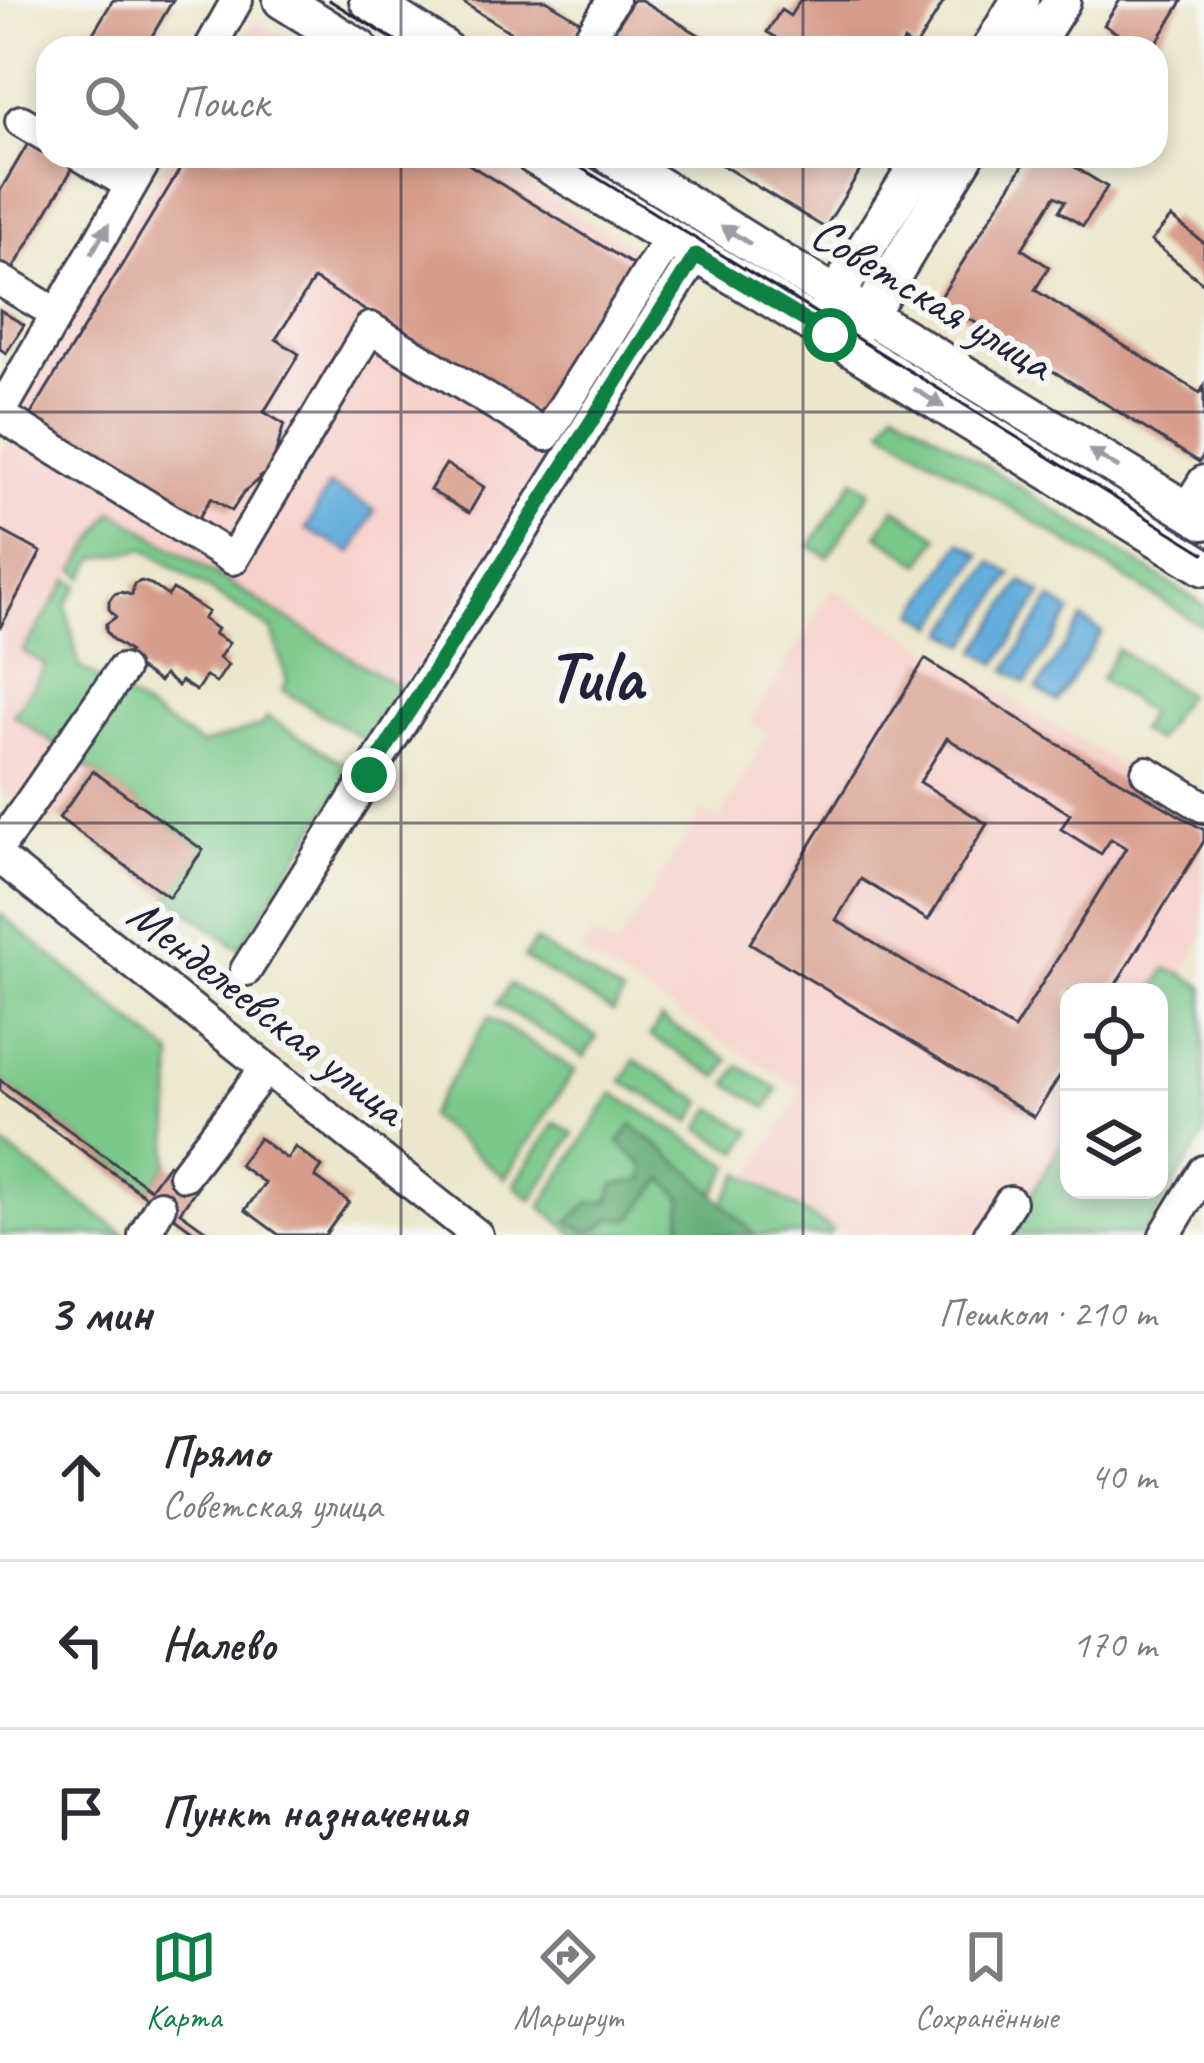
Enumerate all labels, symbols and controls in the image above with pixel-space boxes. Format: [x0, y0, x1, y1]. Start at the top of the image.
search box [36, 36, 1168, 168]
icon: search [78, 69, 144, 135]
text: Поиск [174, 74, 269, 131]
street label: Советская улица [800, 203, 1066, 395]
one-way arrow [89, 222, 110, 256]
one-way arrow [719, 225, 753, 246]
route start [803, 308, 857, 362]
one-way arrow [912, 386, 945, 408]
one-way arrow [1088, 449, 1121, 471]
district label: Tula [546, 631, 648, 722]
route end [342, 748, 396, 802]
street label: Менделеевская улица [116, 884, 421, 1141]
map controls [1060, 983, 1168, 1199]
button: locate [1060, 983, 1168, 1091]
button: layers [1060, 1091, 1168, 1199]
text: 3 мин [48, 1281, 152, 1345]
text: Пешком · 210 m [938, 1289, 1156, 1338]
text: Прямо [162, 1424, 269, 1481]
icon: ahead [48, 1444, 114, 1510]
text: 40 m [1090, 1452, 1156, 1501]
text: Советская улица [162, 1481, 382, 1530]
icon: left [48, 1612, 114, 1678]
text: Налево [162, 1616, 276, 1673]
text: 170 m [1072, 1620, 1156, 1669]
icon: arrive [48, 1780, 114, 1846]
text: Пункт назначения [162, 1784, 467, 1841]
tab: Карта [146, 1924, 222, 2038]
tab: Маршрут [514, 1924, 623, 2038]
tab: Сохранённые [915, 1924, 1058, 2038]

